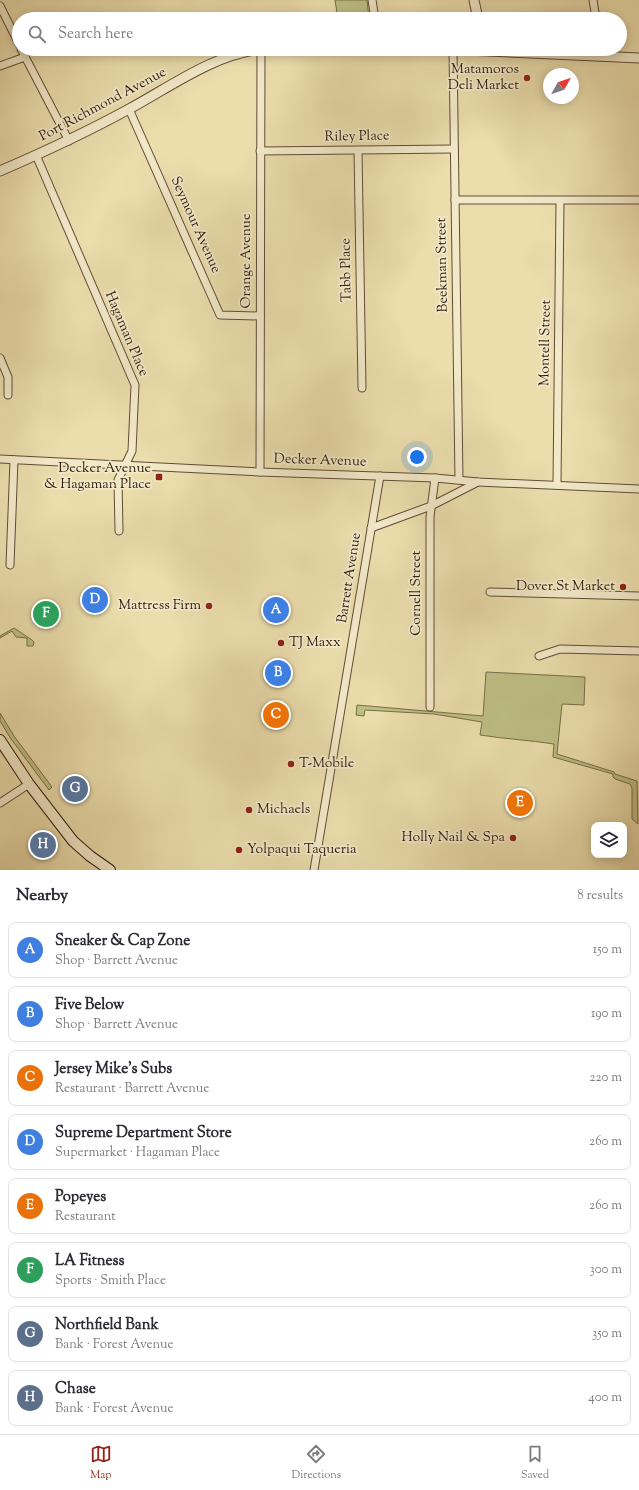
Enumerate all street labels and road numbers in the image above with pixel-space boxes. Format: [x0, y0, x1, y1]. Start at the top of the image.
street label: Port Richmond Avenue [36, 63, 170, 147]
street label: Riley Place [324, 126, 390, 148]
street label: Seymour Avenue [165, 174, 225, 276]
street label: Orange Avenue [237, 214, 257, 308]
street label: Beekman Street [432, 217, 454, 313]
street label: Tabb Place [336, 238, 358, 302]
street label: Hagaman Place [99, 288, 153, 380]
street label: Montell Street [535, 299, 557, 386]
street label: Decker Avenue [273, 449, 367, 473]
street label: Barrett Avenue [333, 531, 367, 625]
street label: Cornell Street [407, 550, 427, 636]

